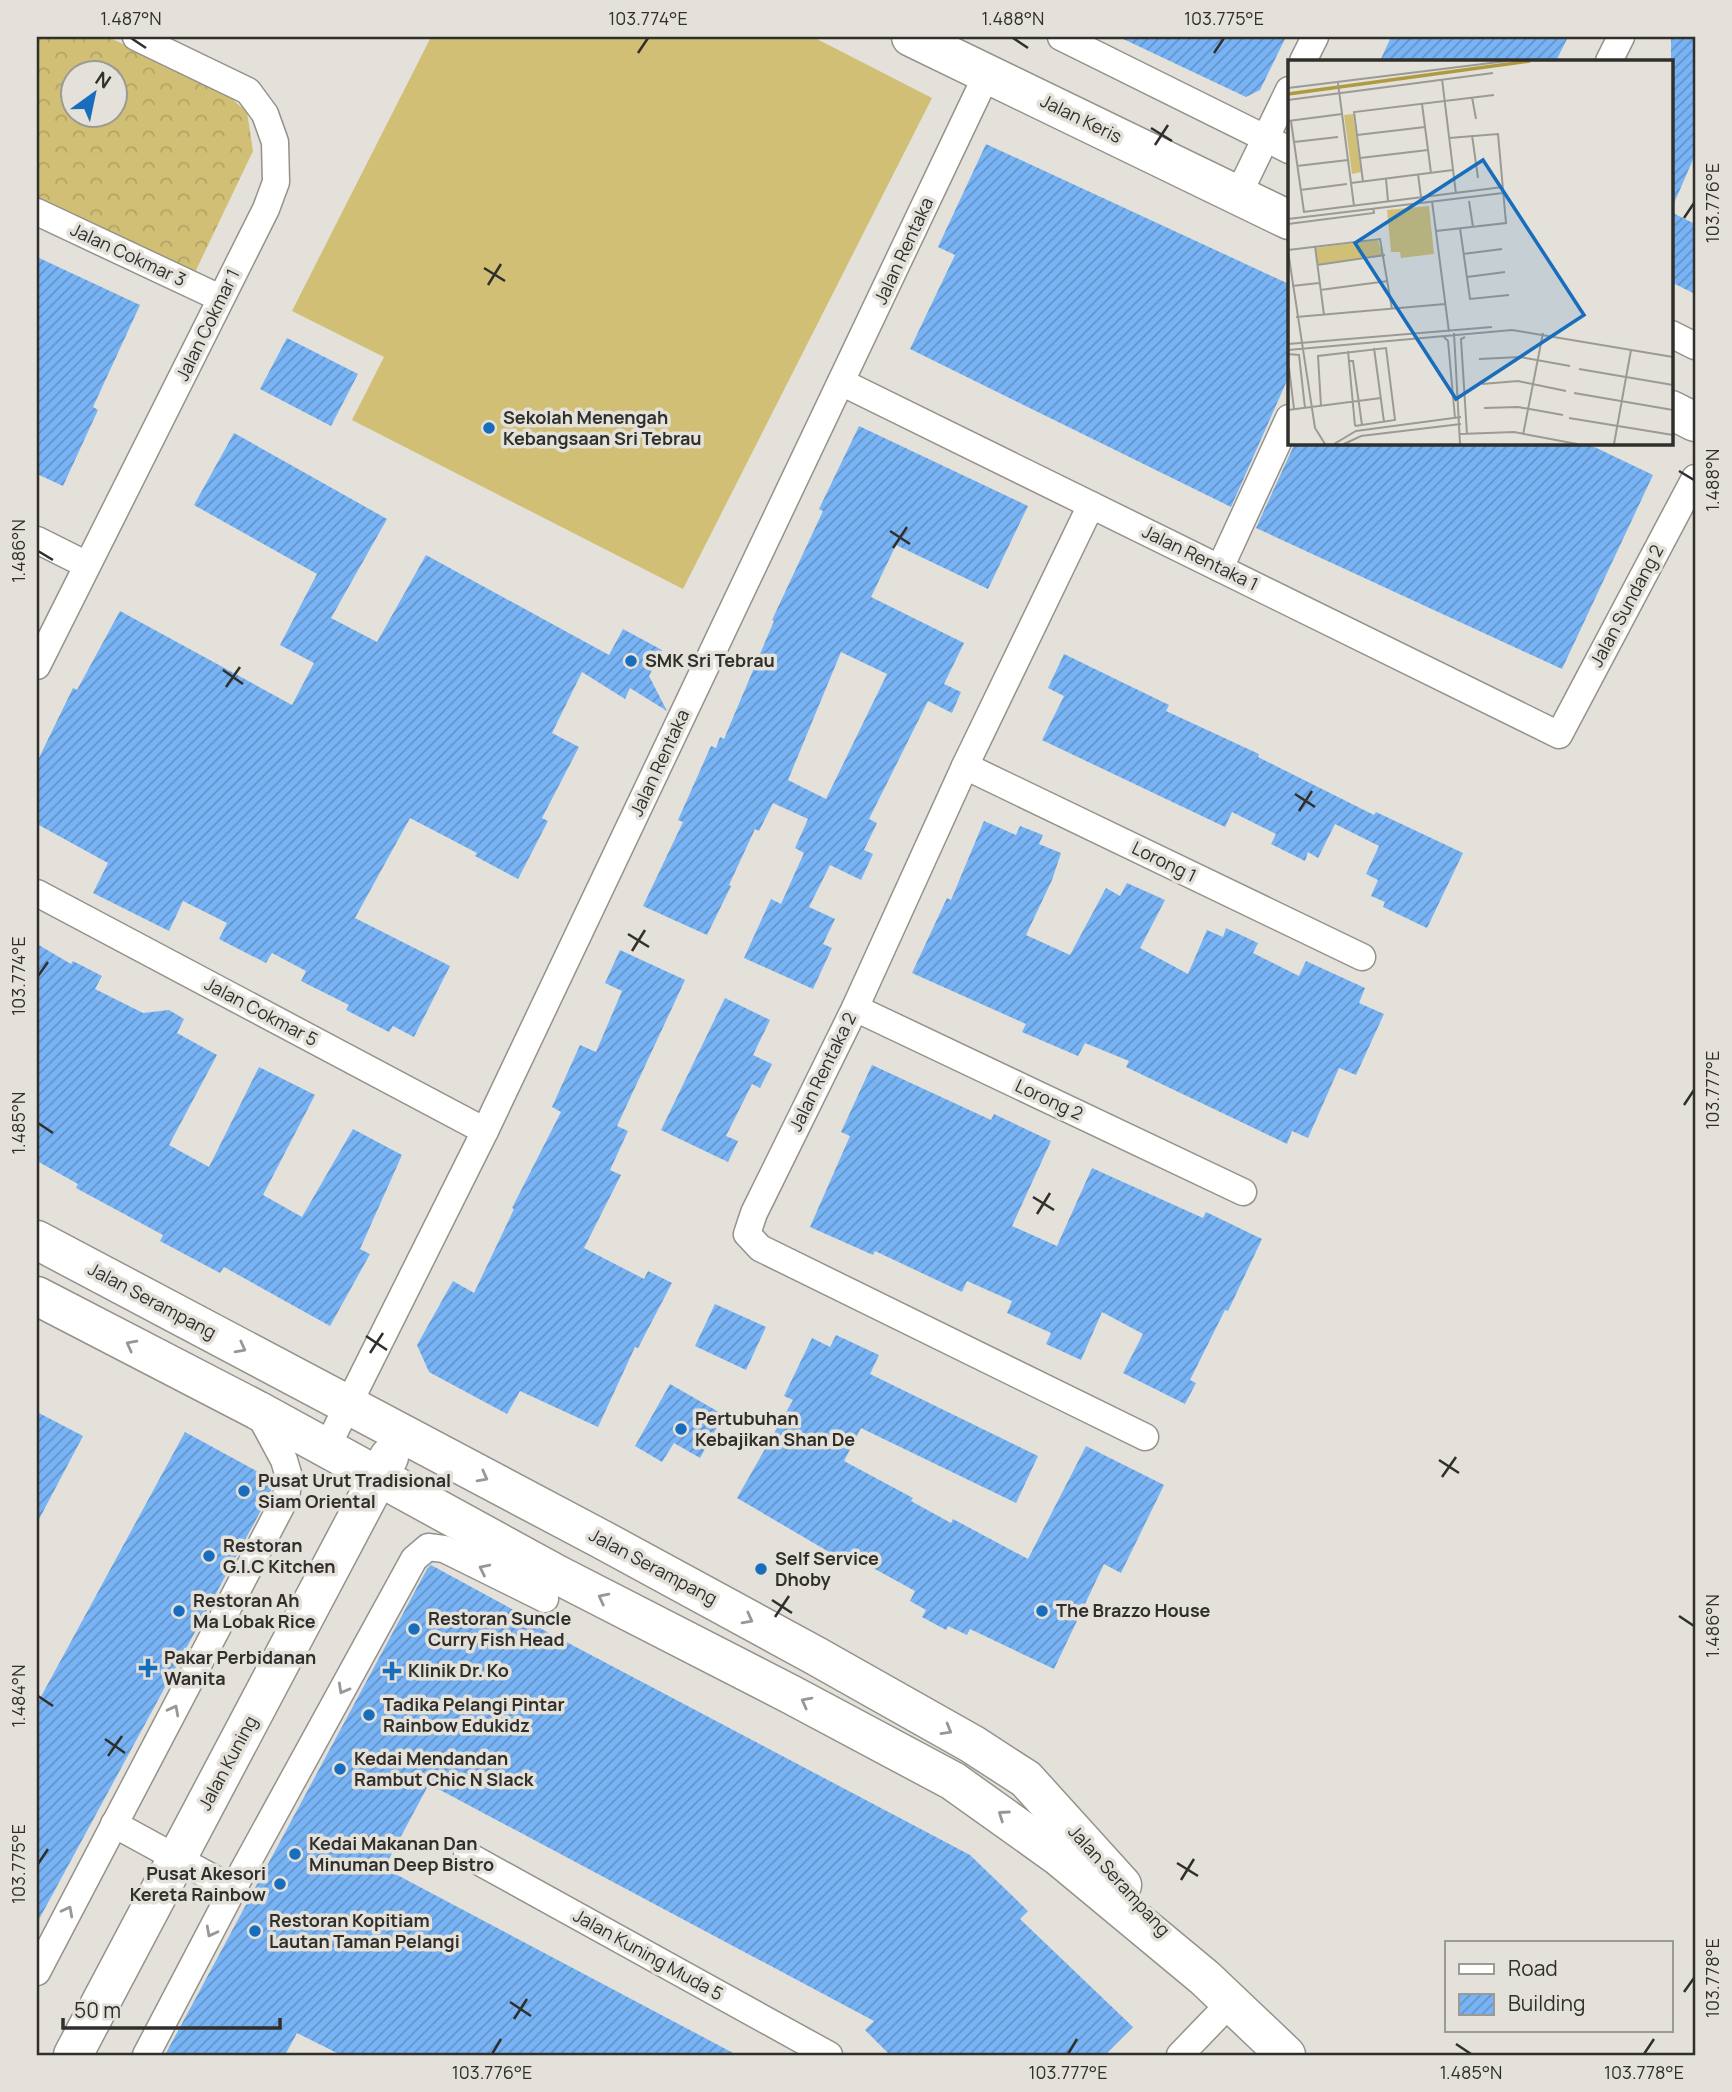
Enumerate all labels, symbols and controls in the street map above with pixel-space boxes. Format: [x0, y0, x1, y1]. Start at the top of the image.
text: 1.487°N [100, 6, 162, 30]
text: 103.774°E [608, 6, 688, 30]
text: 1.488°N [982, 6, 1044, 30]
text: 103.775°E [1184, 6, 1264, 30]
north arrow [60, 60, 130, 130]
inset map [1288, 60, 1672, 444]
text: N [90, 65, 116, 94]
street label: Jalan Keris [1037, 88, 1126, 148]
text: 103.776°E [1700, 163, 1724, 243]
street label: Jalan Rentaka [868, 193, 938, 308]
street label: Jalan Cokmar 3 [67, 217, 190, 291]
street label: Jalan Cokmar 1 [170, 265, 245, 385]
place label: Sekolah Menengah Kebangsaan Sri Tebrau [503, 405, 702, 450]
marker: Sekolah Menengah Kebangsaan Sri Tebrau [481, 420, 497, 436]
text: 1.488°N [1700, 449, 1724, 511]
text: 1.486°N [6, 519, 30, 583]
street label: Jalan Rentaka 1 [1139, 519, 1262, 595]
street label: Jalan Sundang 2 [1584, 540, 1668, 671]
place label: SMK Sri Tebrau [645, 648, 775, 672]
marker: SMK Sri Tebrau [623, 653, 639, 669]
street label: Jalan Rentaka [624, 705, 694, 820]
street label: Lorong 1 [1128, 835, 1201, 887]
text: 103.774°E [6, 936, 30, 1016]
street label: Jalan Cokmar 5 [201, 971, 322, 1051]
street label: Jalan Rentaka 2 [783, 1008, 861, 1135]
text: 103.777°E [1700, 1051, 1724, 1129]
street label: Lorong 2 [1012, 1073, 1087, 1125]
text: 1.485°N [6, 1092, 30, 1154]
street label: Jalan Serampang [84, 1256, 221, 1344]
one-way arrow [126, 1340, 138, 1354]
one-way arrow [234, 1340, 246, 1353]
place label: Pertubuhan Kebajikan Shan De [695, 1406, 855, 1451]
marker: Pertubuhan Kebajikan Shan De [673, 1421, 689, 1437]
place label: Pusat Urut Tradisional Siam Oriental [258, 1468, 451, 1513]
one-way arrow [476, 1468, 488, 1482]
marker: Pusat Urut Tradisional Siam Oriental [236, 1483, 252, 1499]
street label: Jalan Serampang [585, 1522, 722, 1610]
place label: Restoran G.I.C Kitchen [223, 1533, 336, 1578]
place label: Self Service Dhoby [775, 1546, 879, 1591]
marker: Restoran G.I.C Kitchen [201, 1548, 217, 1564]
marker: Self Service Dhoby [753, 1561, 769, 1577]
one-way arrow [479, 1563, 491, 1577]
place label: Restoran Ah Ma Lobak Rice [193, 1588, 316, 1633]
one-way arrow [598, 1593, 610, 1606]
text: 1.486°N [1700, 1594, 1724, 1658]
place label: The Brazzo House [1056, 1598, 1211, 1622]
marker: Restoran Ah Ma Lobak Rice [171, 1603, 187, 1619]
marker: The Brazzo House [1034, 1603, 1050, 1619]
place label: Restoran Suncle Curry Fish Head [428, 1606, 571, 1651]
one-way arrow [741, 1611, 754, 1624]
marker: Restoran Suncle Curry Fish Head [406, 1621, 422, 1637]
place label: Pakar Perbidanan Wanita [164, 1645, 316, 1690]
marker: Pakar Perbidanan Wanita [138, 1658, 158, 1678]
place label: Klinik Dr. Ko [408, 1658, 509, 1682]
marker: Klinik Dr. Ko [382, 1661, 402, 1681]
text: 1.484°N [6, 1665, 30, 1727]
one-way arrow [338, 1682, 351, 1694]
place label: Tadika Pelangi Pintar Rainbow Edukidz [383, 1692, 565, 1737]
one-way arrow [800, 1697, 813, 1710]
one-way arrow [166, 1705, 179, 1717]
marker: Tadika Pelangi Pintar Rainbow Edukidz [361, 1707, 377, 1723]
street label: Jalan Kuning [192, 1711, 262, 1814]
one-way arrow [939, 1722, 952, 1735]
place label: Kedai Mendandan Rambut Chic N Slack [354, 1746, 535, 1791]
marker: Kedai Mendandan Rambut Chic N Slack [332, 1761, 348, 1777]
one-way arrow [997, 1810, 1010, 1823]
street label: Jalan Serampang [1063, 1820, 1176, 1941]
text: 103.775°E [6, 1824, 30, 1904]
place label: Kedai Makanan Dan Minuman Deep Bistro [309, 1831, 494, 1876]
marker: Kedai Makanan Dan Minuman Deep Bistro [287, 1846, 303, 1862]
place label: Pusat Akesori Kereta Rainbow [130, 1861, 267, 1906]
marker: Pusat Akesori Kereta Rainbow [272, 1876, 288, 1892]
street label: Jalan Kuning Muda 5 [569, 1903, 728, 2005]
one-way arrow [60, 1906, 74, 1919]
place label: Restoran Kopitiam Lautan Taman Pelangi [269, 1908, 460, 1953]
marker: Restoran Kopitiam Lautan Taman Pelangi [247, 1923, 263, 1939]
one-way arrow [205, 1925, 219, 1937]
text: 103.778°E [1700, 1938, 1724, 2018]
legend [1445, 1941, 1672, 2032]
text: Road [1508, 1954, 1558, 1982]
scale bar [63, 1987, 280, 2031]
text: Building [1508, 1989, 1585, 2017]
text: 50 m [74, 1996, 121, 2024]
text: 103.776°E [452, 2060, 532, 2084]
text: 103.777°E [1029, 2060, 1107, 2084]
text: 1.485°N [1440, 2060, 1502, 2084]
text: 103.778°E [1604, 2060, 1684, 2084]

